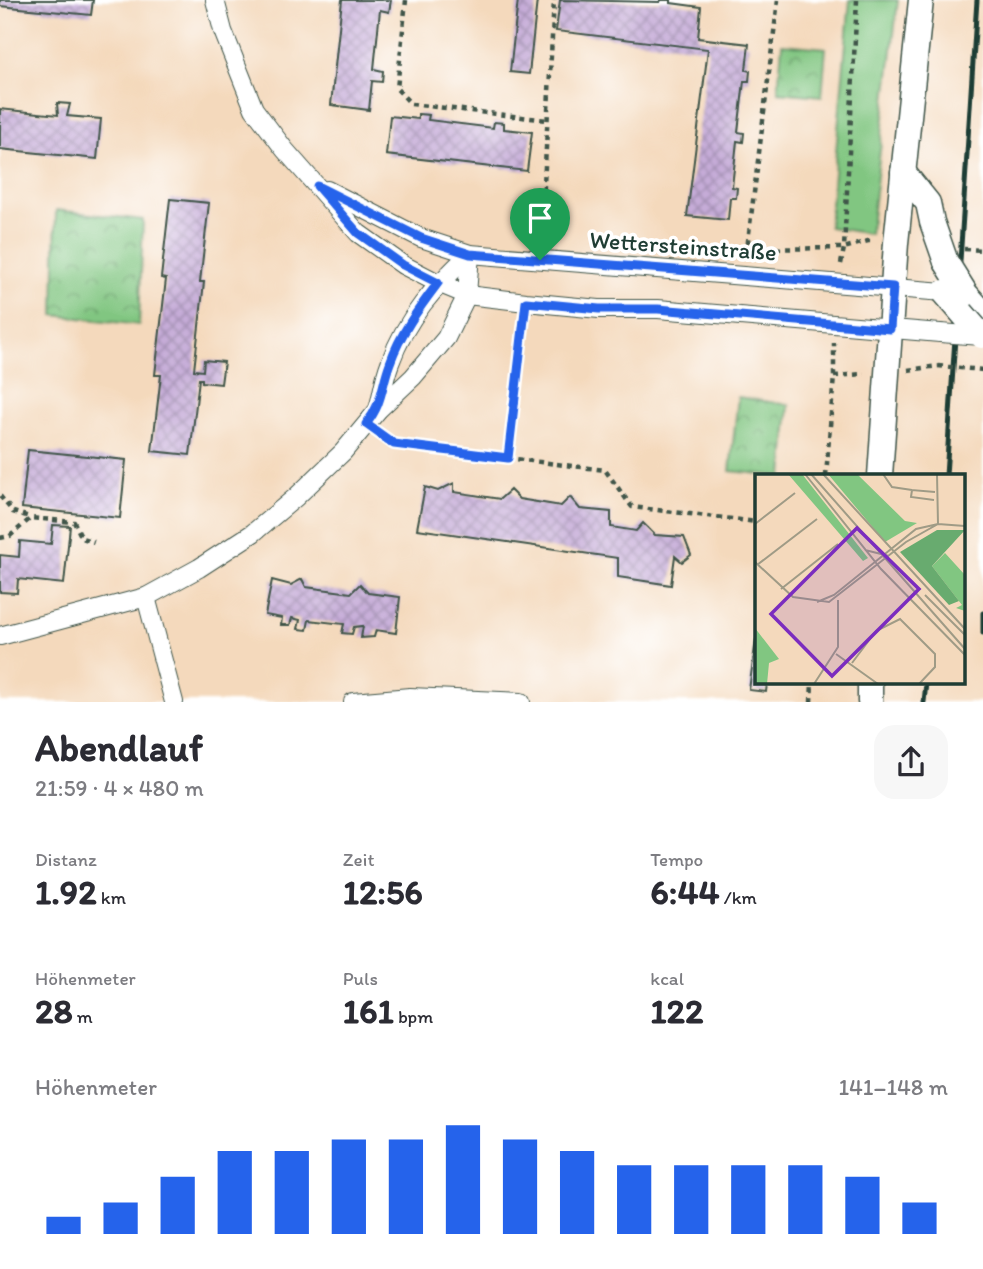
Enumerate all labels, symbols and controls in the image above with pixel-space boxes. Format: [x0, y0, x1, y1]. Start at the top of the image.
pin [510, 188, 570, 260]
icon: arrive [521, 199, 559, 237]
street label: Wettersteinstraße [589, 224, 778, 267]
inset map [755, 474, 965, 684]
text: Abendlauf [35, 725, 203, 771]
button: share [874, 725, 948, 799]
text: 21:59 · 4 × 480 m [35, 774, 204, 802]
text: Distanz [35, 848, 97, 871]
text: Zeit [343, 848, 375, 871]
text: Tempo [650, 848, 703, 871]
text: 1.92 [35, 871, 97, 913]
text: 12:56 [343, 871, 423, 913]
text: 6:44 [650, 871, 720, 913]
text: km [97, 886, 126, 909]
text: /km [720, 886, 757, 909]
text: Höhenmeter [35, 967, 136, 990]
text: Puls [343, 967, 378, 990]
text: kcal [650, 967, 684, 990]
text: 28 [35, 990, 73, 1032]
text: 161 [343, 990, 394, 1032]
text: 122 [650, 990, 703, 1032]
text: m [73, 1005, 93, 1028]
text: bpm [394, 1005, 433, 1028]
text: Höhenmeter [35, 1073, 157, 1101]
text: 141–148 m [838, 1073, 948, 1101]

